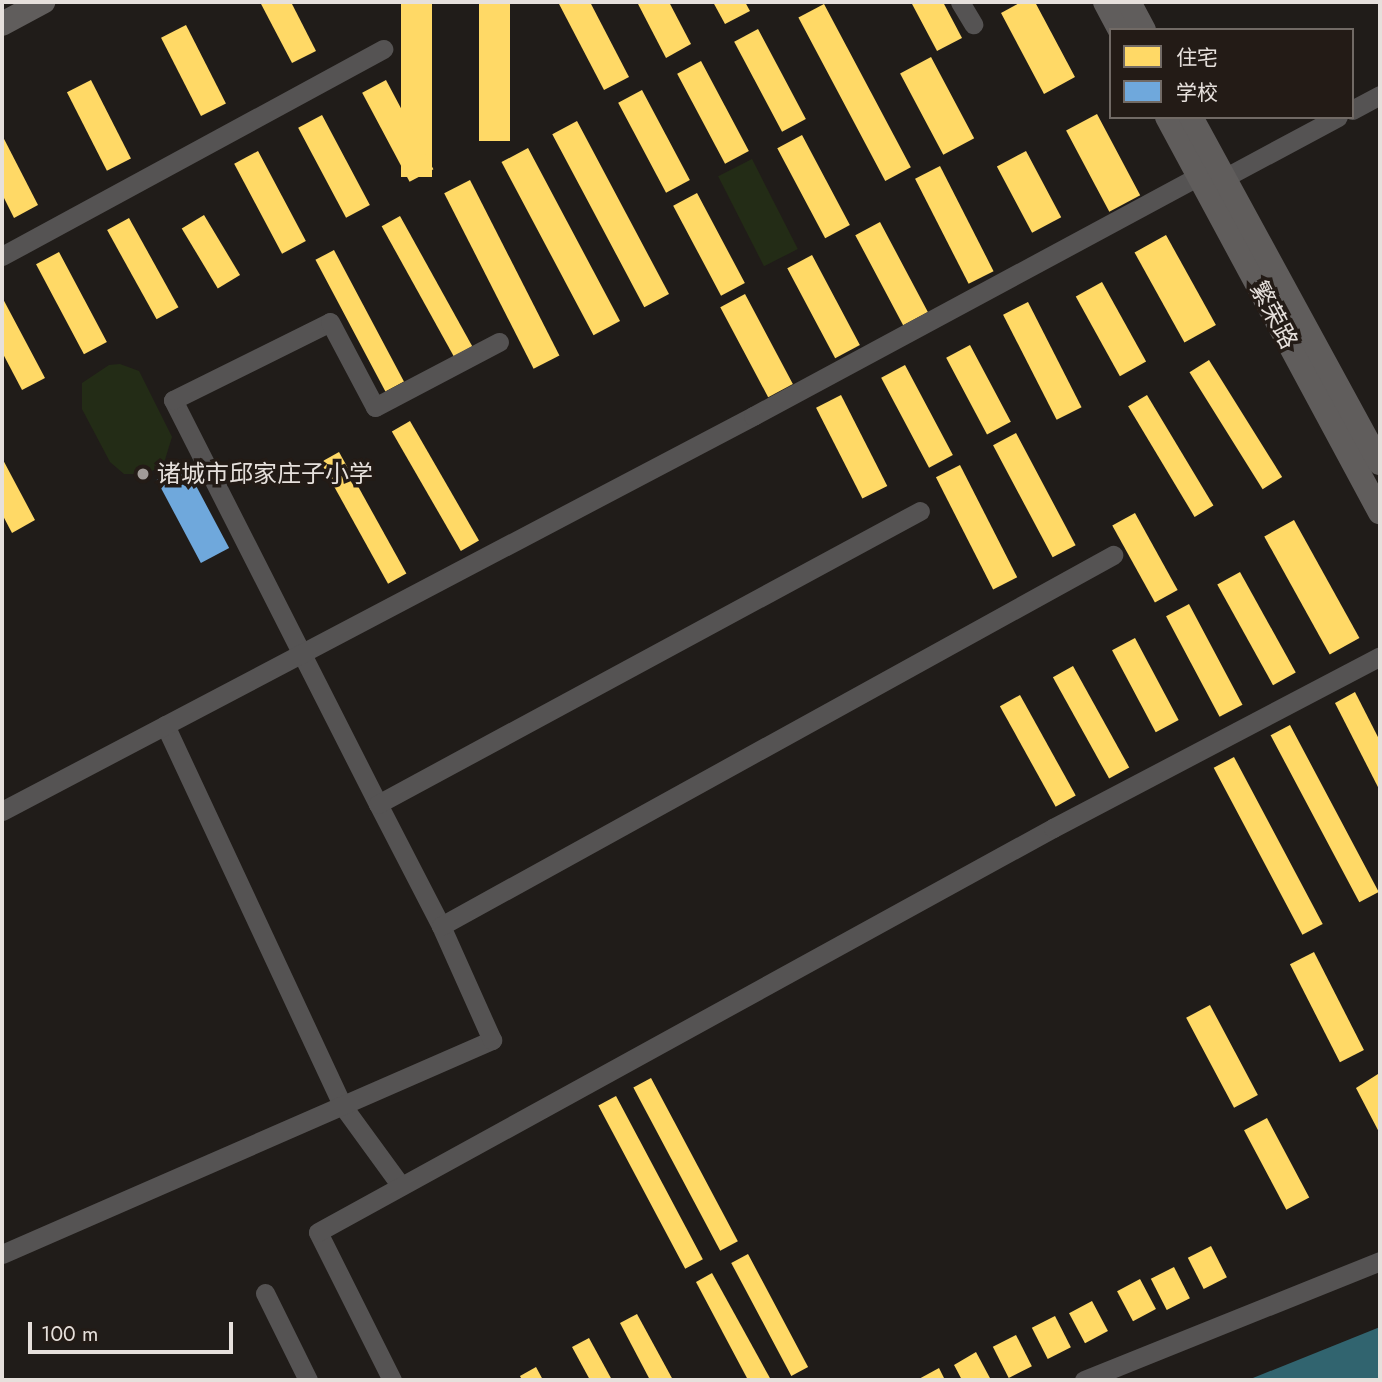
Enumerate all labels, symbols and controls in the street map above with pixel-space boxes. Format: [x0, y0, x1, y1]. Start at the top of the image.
legend [1109, 28, 1354, 119]
text: 住宅 [1176, 43, 1218, 73]
text: 学校 [1176, 78, 1218, 108]
street label: 繁荣路 [1244, 276, 1304, 354]
place label: 诸城市邱家庄子小学 [157, 460, 373, 488]
marker: 诸城市邱家庄子小学 [135, 466, 151, 482]
scale bar [32, 1308, 236, 1352]
text: 100 m [41, 1319, 98, 1349]

